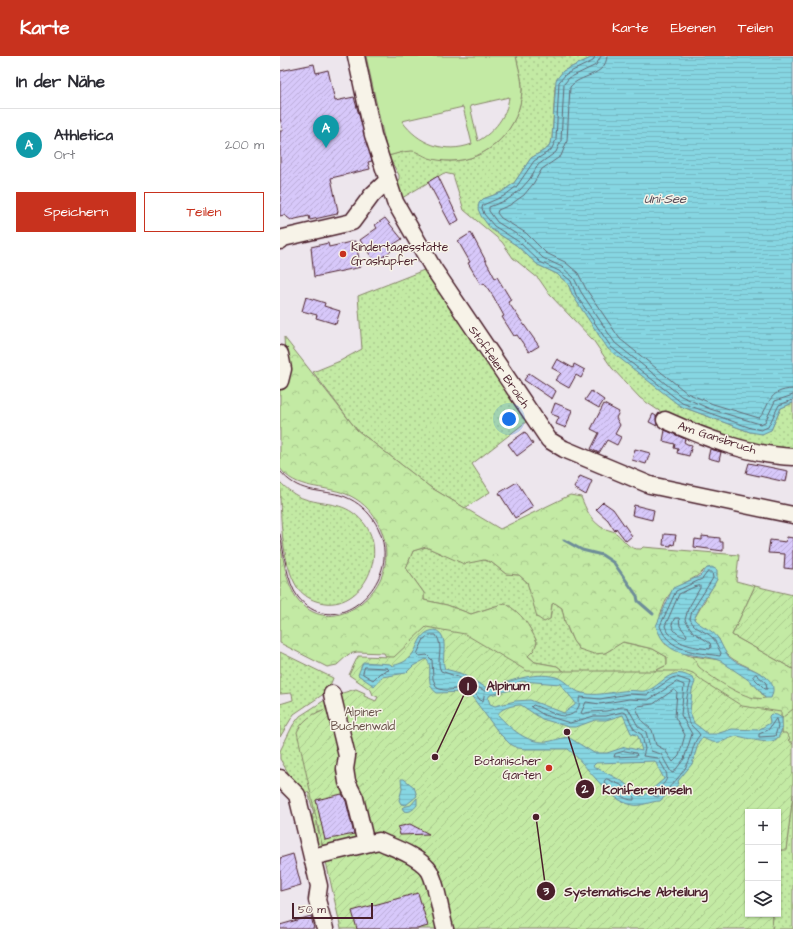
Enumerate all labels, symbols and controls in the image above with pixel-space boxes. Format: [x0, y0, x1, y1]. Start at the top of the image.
text: Karte [20, 15, 70, 42]
text: Karte [612, 18, 649, 38]
text: Ebenen [671, 18, 716, 38]
text: Teilen [738, 18, 773, 38]
text: In der Nähe [16, 70, 105, 94]
pin: A [313, 115, 339, 148]
text: Athletica [54, 125, 113, 146]
text: A [25, 136, 33, 154]
text: 200 m [225, 136, 264, 154]
text: Ort [54, 146, 75, 164]
water label: Uni-See [644, 190, 687, 208]
button: Speichern [16, 192, 136, 232]
button: Teilen [144, 192, 264, 232]
place label: Kindertagesstätte Grashüpfer [351, 239, 449, 270]
marker: Kindertagesstätte Grashüpfer [338, 249, 348, 259]
street label: Stoffeler Broich [464, 322, 534, 412]
your location [499, 409, 519, 429]
street label: Am Gansbruch [676, 417, 758, 459]
callout: Alpinum [458, 673, 537, 698]
text: Alpinum [487, 677, 530, 696]
text: 1 [467, 678, 469, 695]
park label: Alpiner Buchenwald [331, 704, 395, 735]
place label: Botanischer Garten [474, 753, 541, 784]
marker: Botanischer Garten [544, 763, 554, 773]
callout: Konifereninseln [575, 777, 700, 802]
text: 2 [581, 781, 589, 798]
text: Konifereninseln [602, 781, 692, 799]
map controls [745, 809, 781, 917]
button: + [745, 809, 781, 845]
button: − [745, 845, 781, 881]
callout: Systematische Abteilung [536, 879, 716, 904]
button: layers [745, 881, 781, 917]
text: 3 [542, 883, 550, 900]
text: Systematische Abteilung [563, 883, 708, 903]
scale bar [292, 901, 373, 920]
text: 50 m [298, 902, 326, 917]

